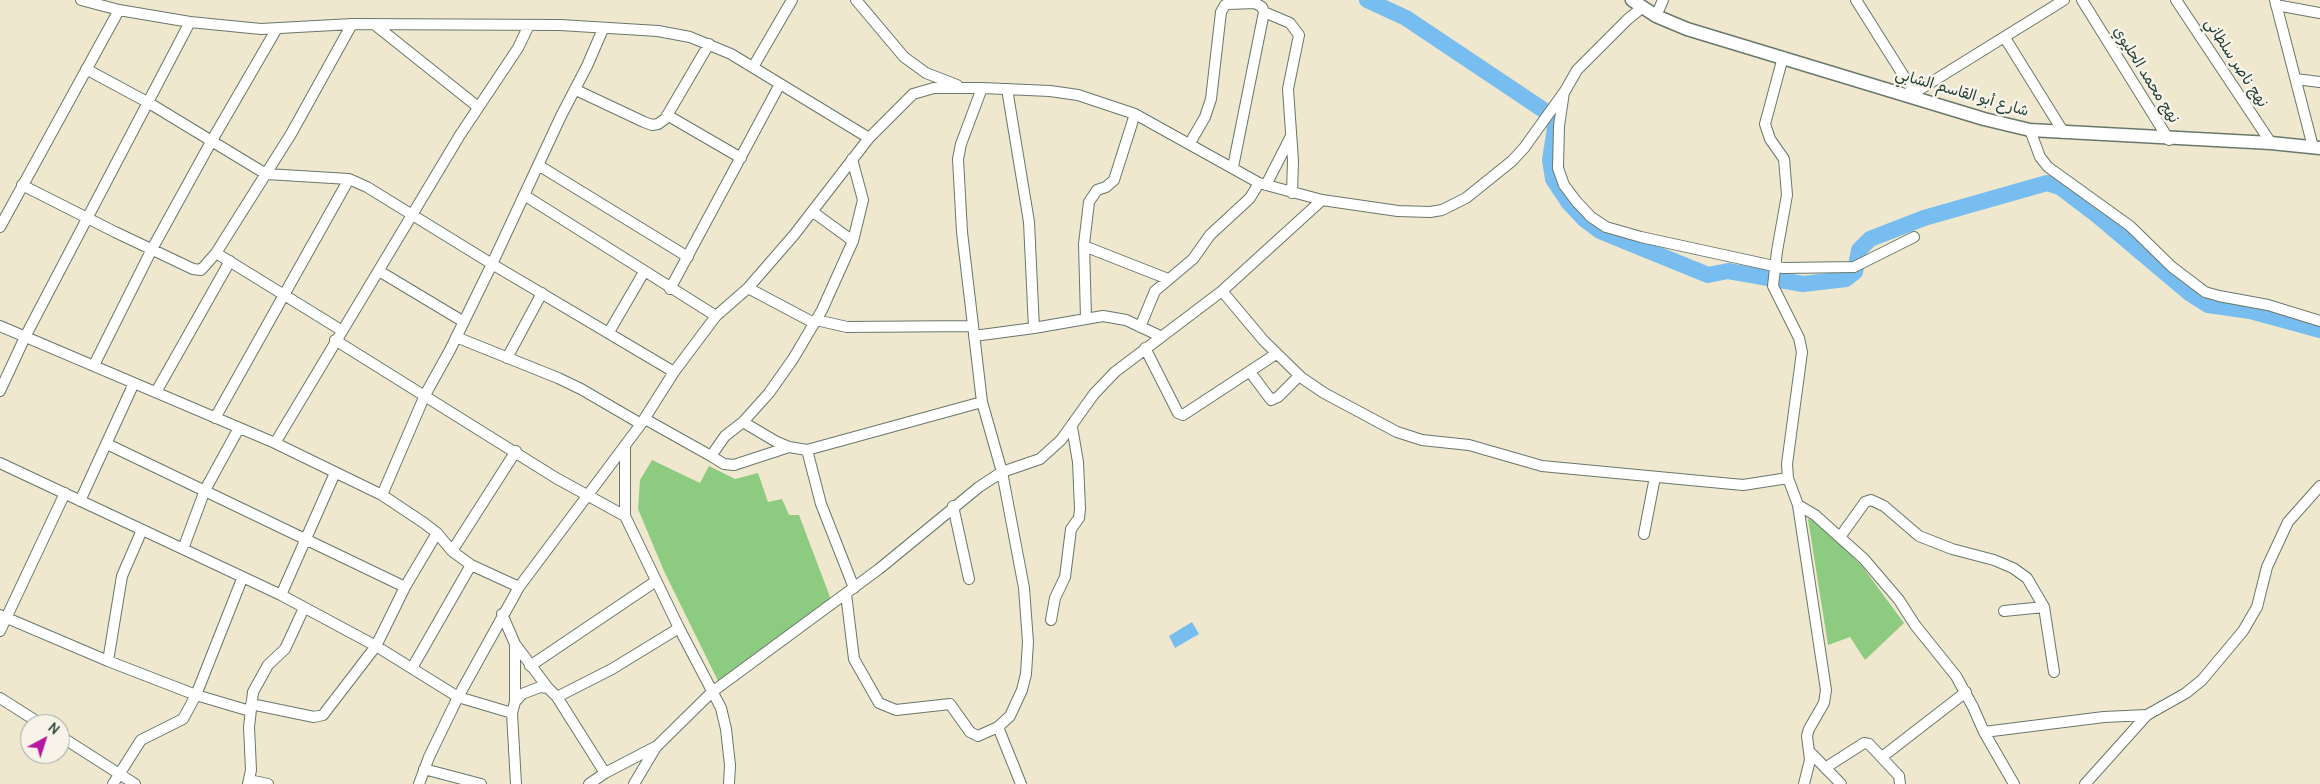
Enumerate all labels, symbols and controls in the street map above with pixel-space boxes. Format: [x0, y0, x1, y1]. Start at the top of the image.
street label: نهج ناصر سلطاني [2200, 15, 2272, 111]
street label: نهج محمد الحليوي [2109, 23, 2183, 127]
street label: شارع أبو القاسم الشابي [1893, 65, 2031, 121]
north arrow [20, 714, 70, 764]
text: N [45, 718, 63, 738]

